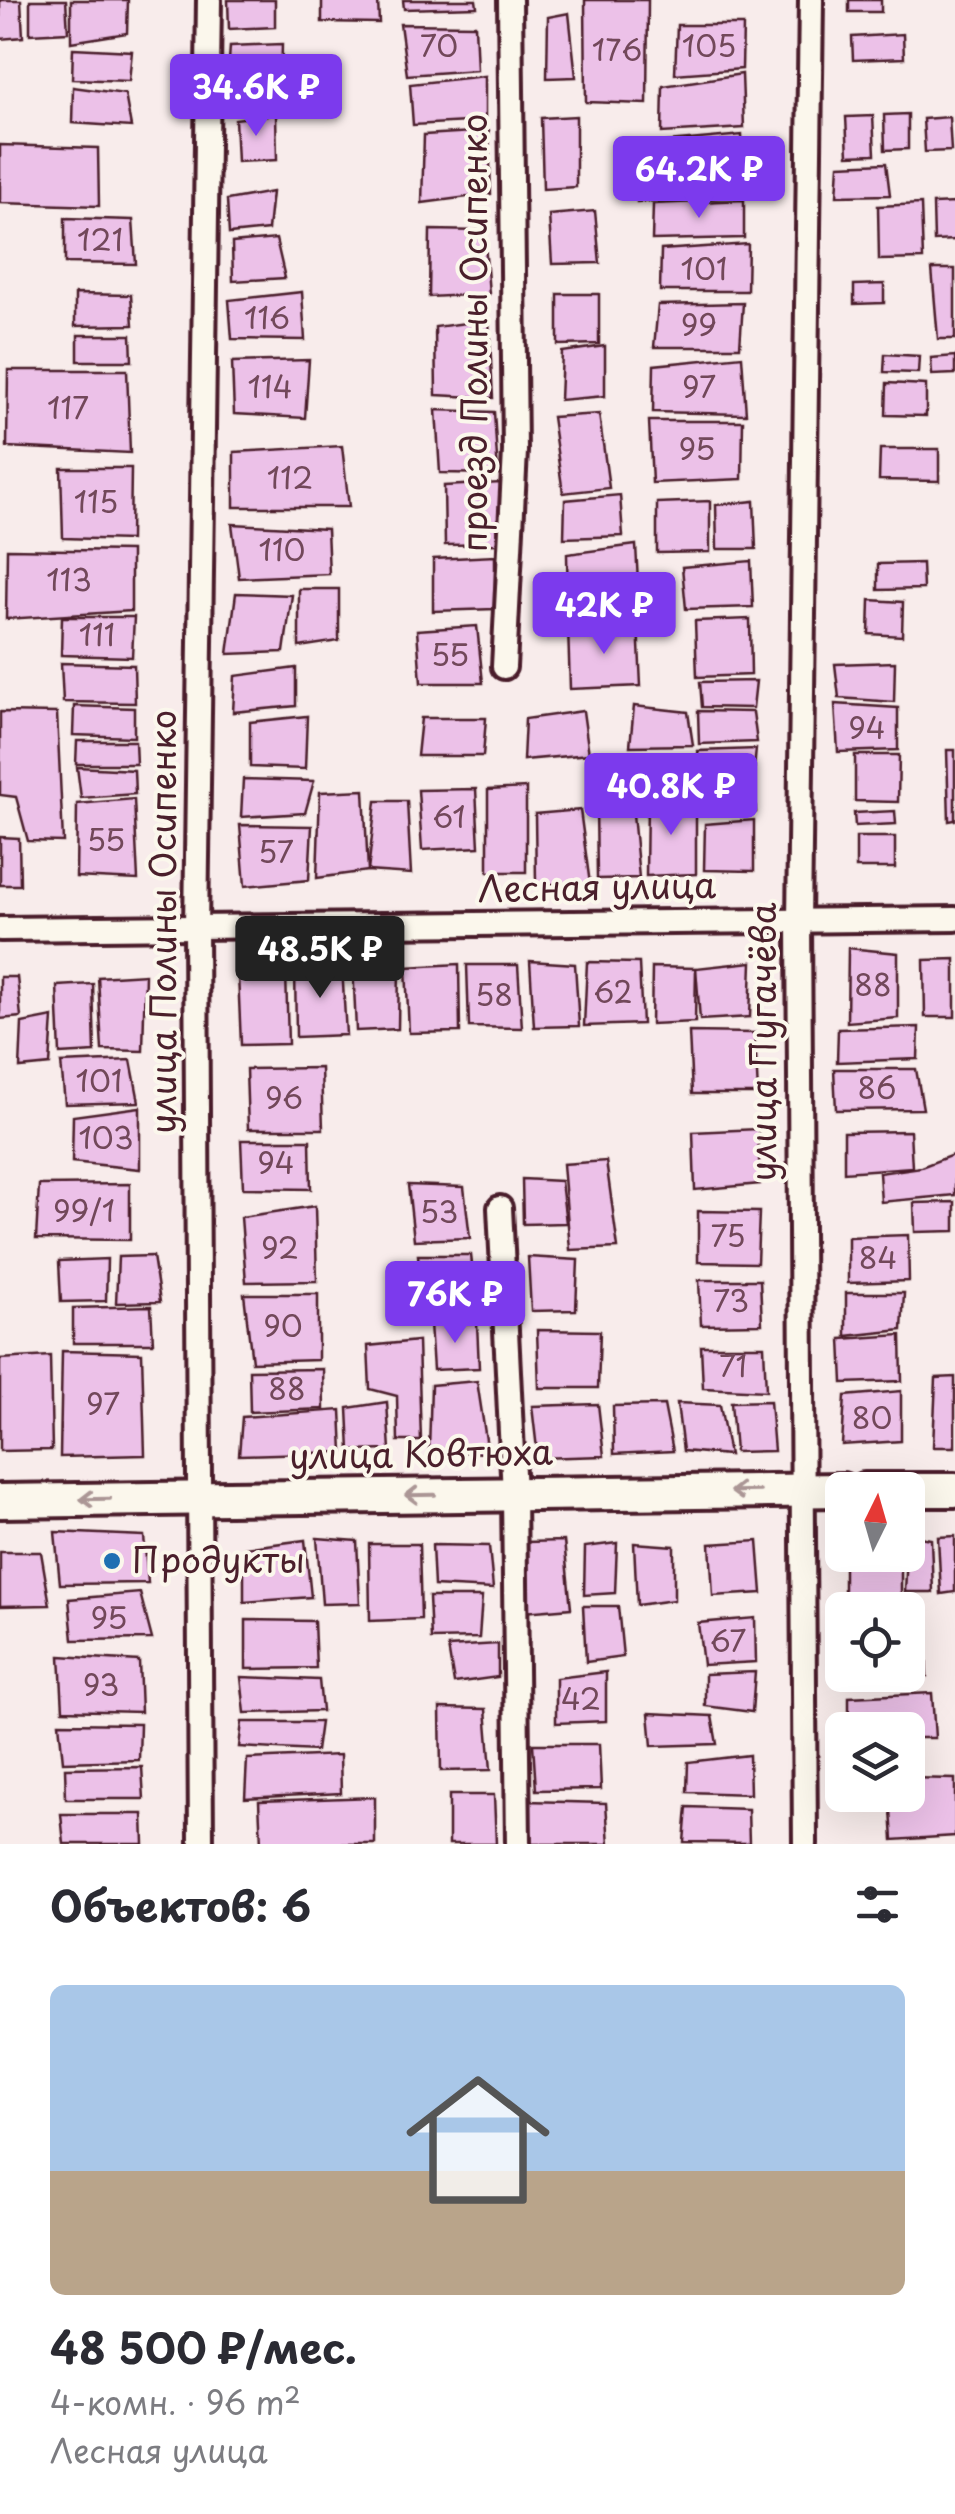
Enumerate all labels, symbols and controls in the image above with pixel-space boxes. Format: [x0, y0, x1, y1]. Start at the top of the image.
house number: 70 [420, 22, 458, 67]
house number: 105 [682, 22, 736, 67]
house number: 176 [592, 26, 642, 71]
pin: 34.6K ₽ [164, 54, 348, 139]
text: 34.6K ₽ [192, 62, 320, 110]
street label: проезд Полины Осипенко [446, 114, 499, 552]
pin: 64.2K ₽ [607, 136, 791, 221]
text: 64.2K ₽ [635, 144, 763, 192]
house number: 121 [77, 216, 123, 261]
house number: 101 [681, 245, 727, 290]
house number: 116 [244, 294, 290, 339]
house number: 99 [681, 301, 717, 346]
house number: 114 [248, 363, 292, 408]
house number: 97 [682, 363, 716, 408]
house number: 117 [47, 384, 89, 429]
house number: 95 [679, 425, 715, 470]
house number: 112 [267, 454, 313, 499]
house number: 115 [74, 478, 118, 523]
house number: 110 [258, 526, 306, 571]
house number: 113 [46, 556, 92, 601]
pin: 42K ₽ [534, 572, 674, 657]
text: 42K ₽ [555, 580, 653, 628]
house number: 111 [79, 611, 115, 656]
house number: 55 [431, 631, 469, 676]
house number: 94 [848, 704, 886, 749]
street label: улица Полины Осипенко [135, 710, 188, 1134]
pin: 40.8K ₽ [579, 753, 763, 838]
text: 40.8K ₽ [606, 761, 736, 809]
house number: 61 [432, 793, 466, 838]
house number: 55 [87, 816, 125, 861]
house number: 57 [258, 828, 294, 873]
street label: Лесная улица [478, 857, 716, 914]
street label: улица Пугачёва [735, 902, 788, 1182]
pin: 48.5K ₽ [228, 916, 412, 1001]
text: 48.5K ₽ [257, 924, 383, 972]
house number: 88 [854, 961, 892, 1006]
house number: 62 [593, 968, 633, 1013]
house number: 58 [475, 971, 513, 1016]
house number: 101 [76, 1057, 122, 1102]
house number: 86 [858, 1064, 896, 1109]
house number: 96 [265, 1074, 303, 1119]
house number: 103 [78, 1114, 134, 1159]
house number: 94 [257, 1139, 295, 1184]
house number: 99/1 [53, 1187, 115, 1232]
house number: 53 [420, 1188, 458, 1233]
house number: 75 [711, 1212, 745, 1257]
house number: 92 [261, 1224, 299, 1269]
house number: 84 [859, 1234, 897, 1279]
pin: 76K ₽ [385, 1261, 525, 1346]
text: 76K ₽ [407, 1269, 503, 1317]
house number: 73 [713, 1277, 749, 1322]
house number: 90 [263, 1302, 303, 1347]
house number: 71 [719, 1342, 747, 1387]
house number: 88 [268, 1365, 306, 1410]
house number: 97 [86, 1380, 120, 1425]
house number: 80 [852, 1394, 892, 1439]
street label: улица Ковтюха [289, 1424, 554, 1481]
north arrow [825, 1472, 925, 1572]
map controls [825, 1472, 925, 1812]
one-way arrow [730, 1482, 762, 1500]
one-way arrow [405, 1486, 438, 1504]
one-way arrow [80, 1490, 112, 1509]
place label: Продукты [132, 1532, 305, 1585]
marker: Продукты [101, 1550, 123, 1572]
button: locate [825, 1592, 925, 1692]
house number: 95 [91, 1594, 127, 1639]
house number: 67 [710, 1617, 746, 1662]
house number: 93 [83, 1661, 119, 1706]
house number: 42 [561, 1675, 601, 1720]
button: layers [825, 1712, 925, 1812]
text: Объектов: 6 [50, 1873, 311, 1936]
icon: filters [850, 1877, 905, 1932]
icon: home [388, 2050, 568, 2230]
text: 48 500 ₽/мес. [50, 2315, 357, 2378]
text: 4-комн. · 96 m² [50, 2378, 301, 2426]
text: Лесная улица [50, 2426, 268, 2474]

